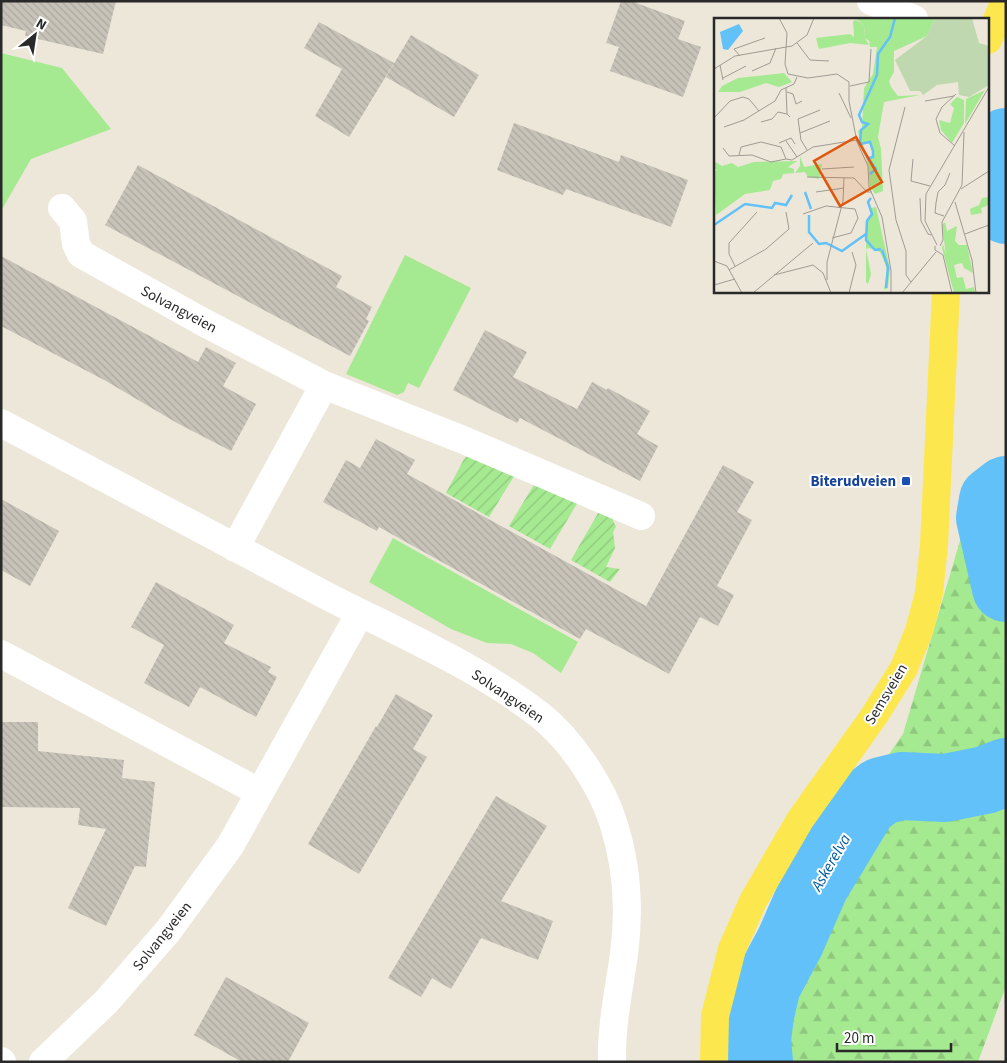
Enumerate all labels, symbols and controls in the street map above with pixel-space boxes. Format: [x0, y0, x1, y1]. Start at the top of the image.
north arrow [10, 10, 60, 60]
text: N [32, 14, 50, 36]
inset map [714, 18, 990, 292]
street label: Solvangveien [137, 281, 221, 338]
place label: Biterudveien [810, 471, 896, 492]
marker: Biterudveien [900, 475, 912, 487]
street label: Semsveien [860, 660, 913, 729]
street label: Solvangveien [467, 664, 548, 729]
water label: Askerelva [805, 830, 856, 896]
street label: Solvangveien [128, 897, 197, 975]
scale bar [837, 1020, 951, 1052]
text: 20 m [844, 1028, 874, 1049]

